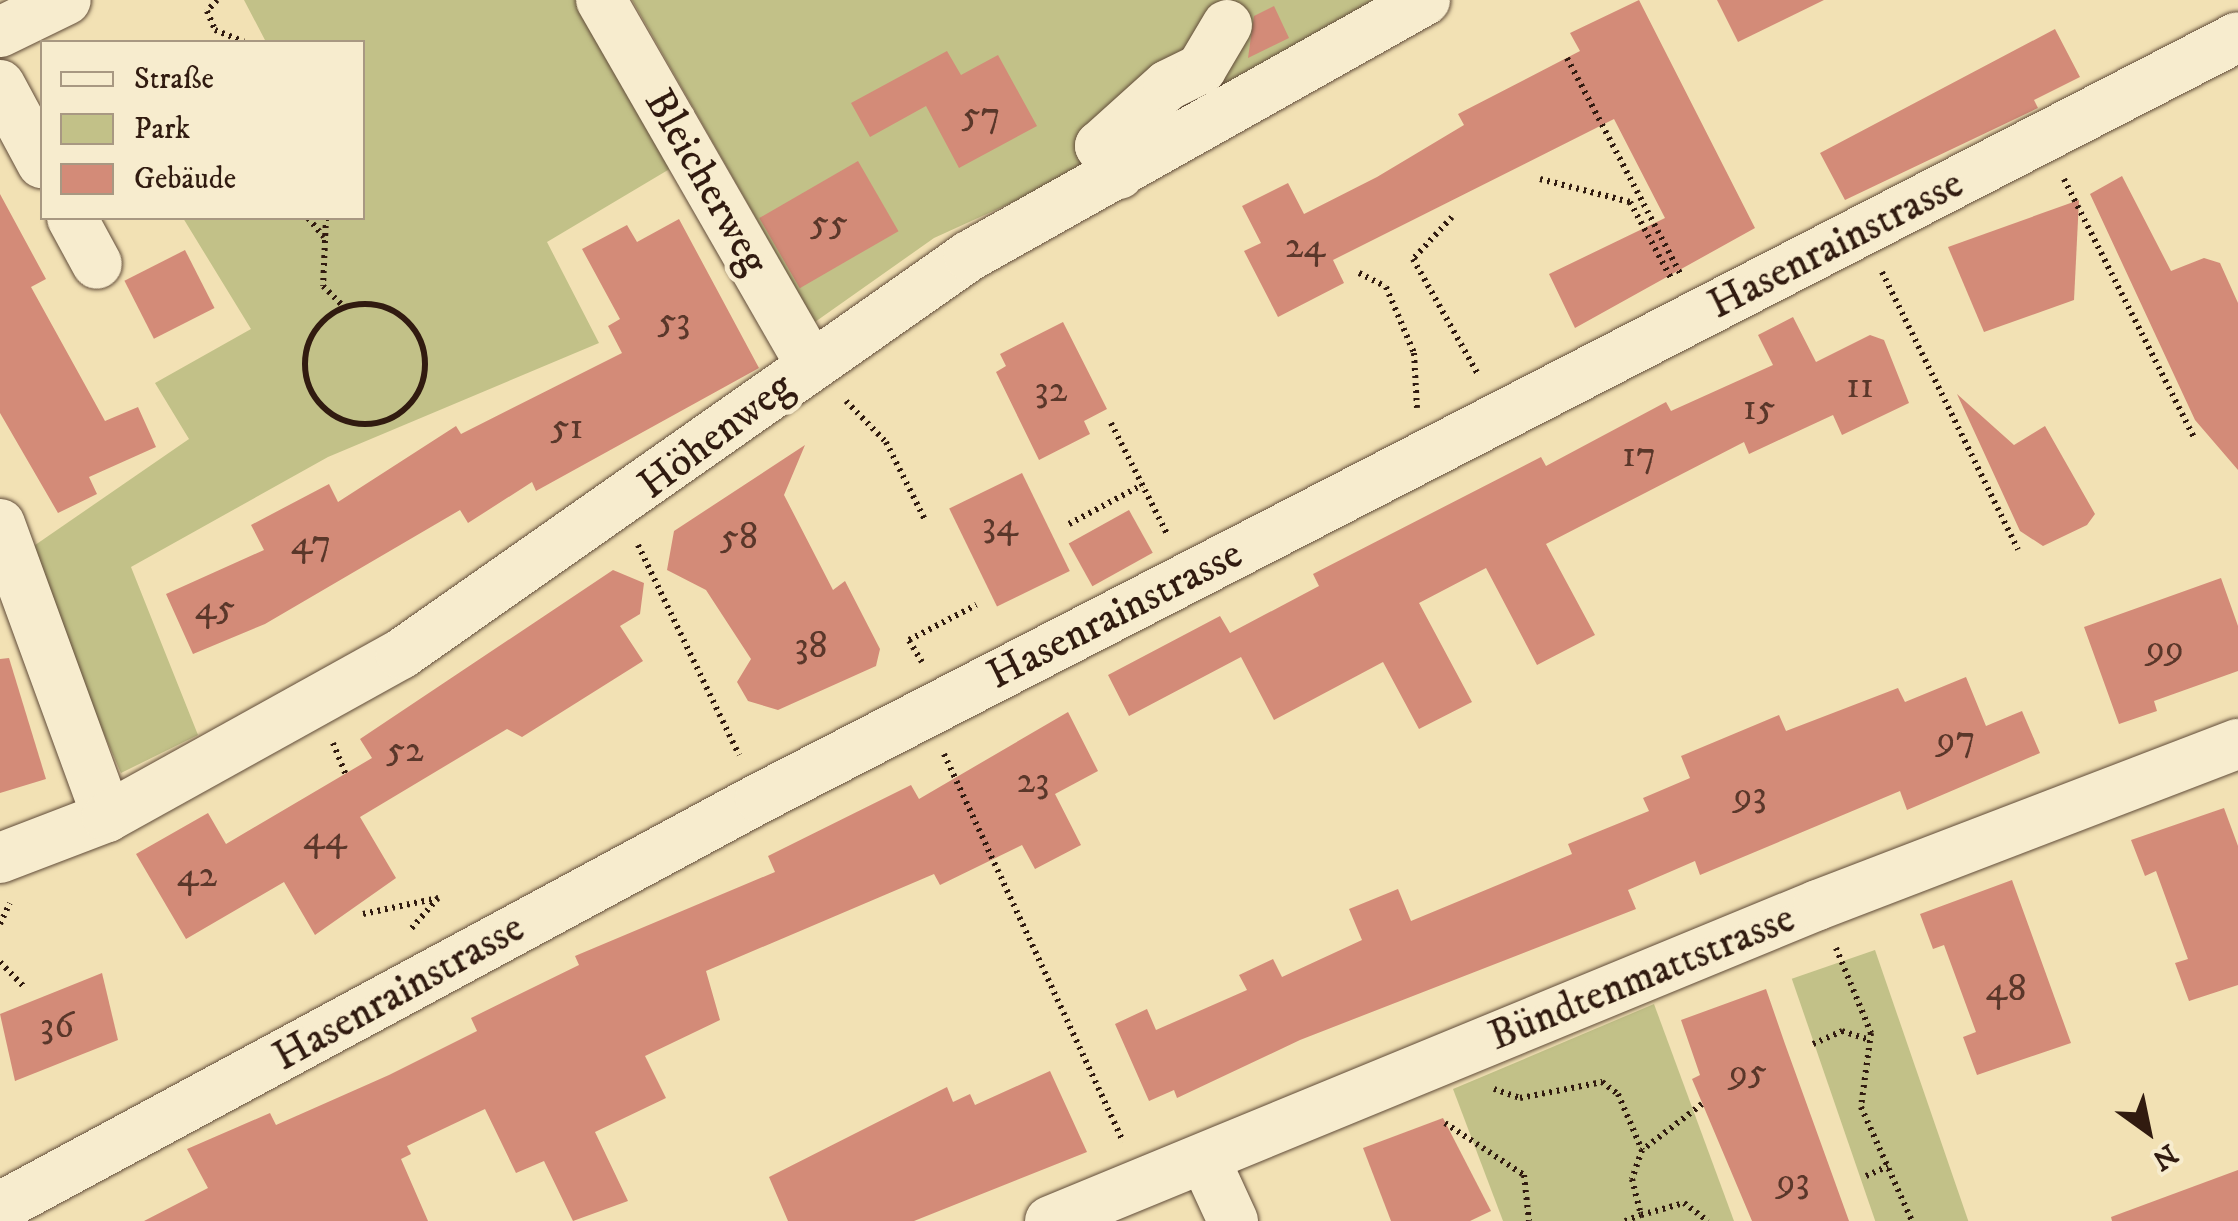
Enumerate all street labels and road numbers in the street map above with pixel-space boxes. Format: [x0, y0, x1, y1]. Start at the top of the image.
street label: Bleicherweg [633, 81, 779, 283]
street label: Hasenrainstrasse [1700, 159, 1972, 331]
street label: Höhenweg [629, 362, 803, 510]
street label: Hasenrainstrasse [979, 529, 1251, 701]
street label: Bündtenmattstrasse [1482, 894, 1802, 1062]
street label: Hasenrainstrasse [265, 903, 533, 1083]

